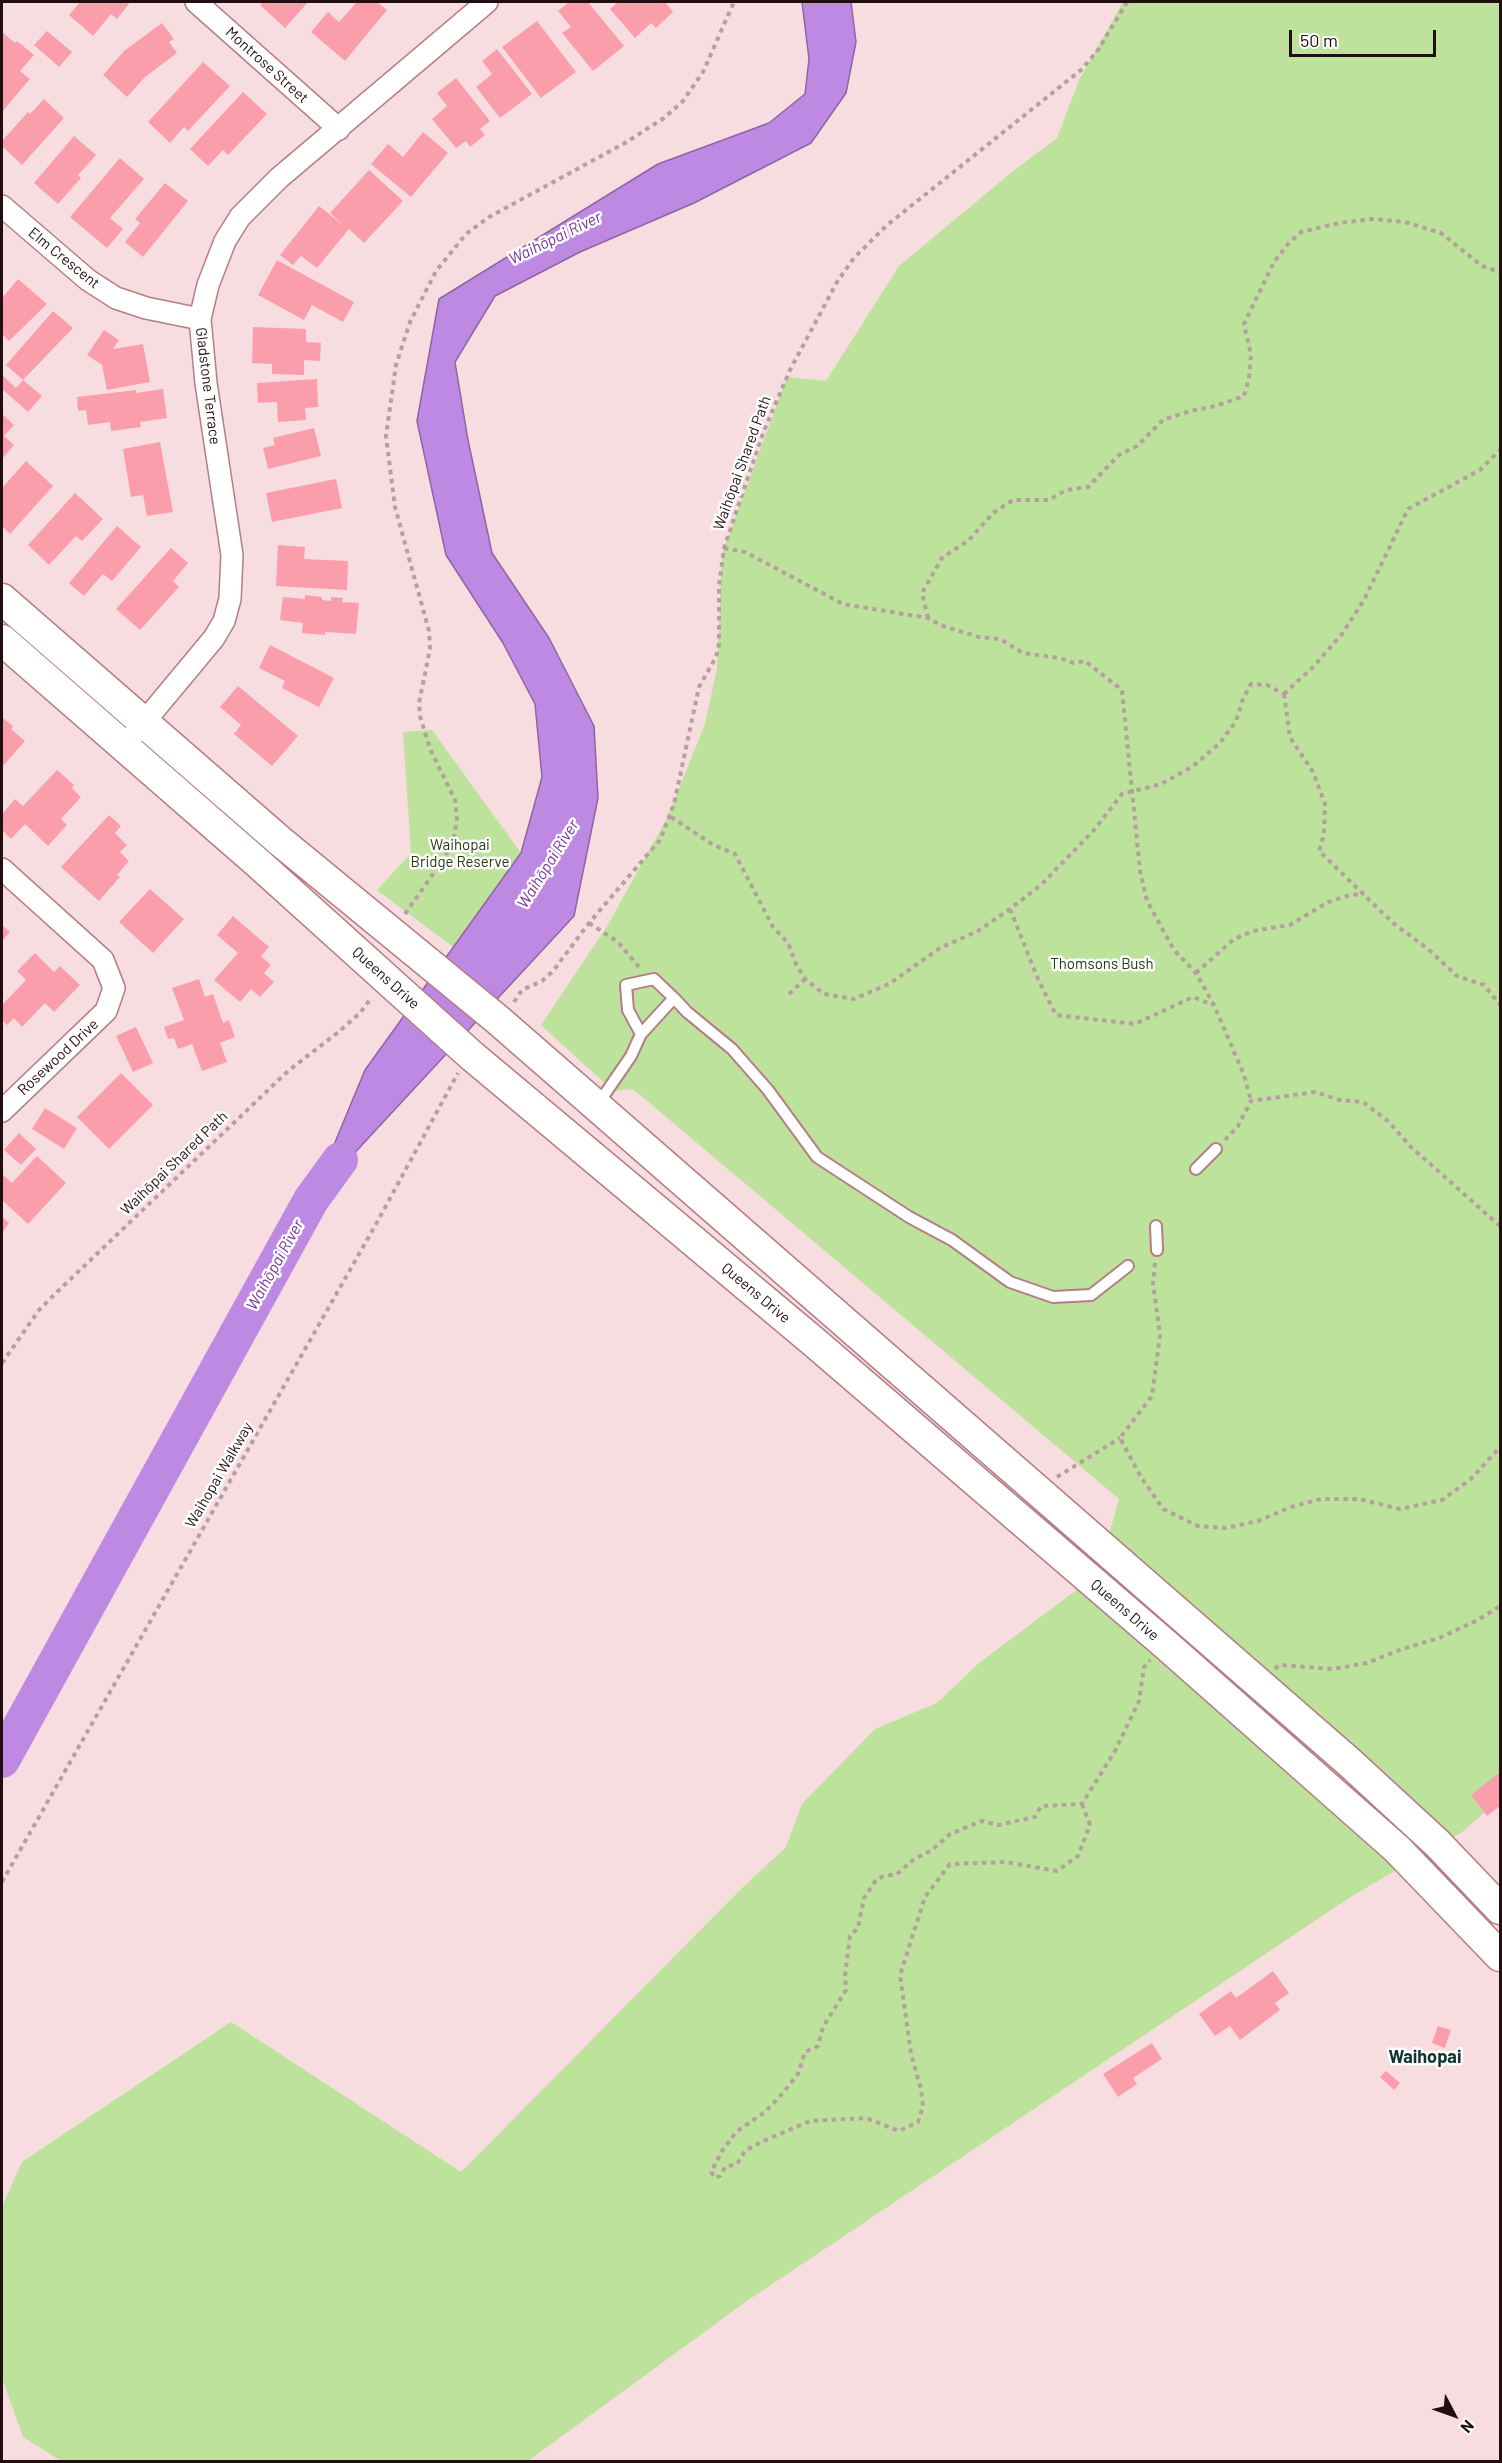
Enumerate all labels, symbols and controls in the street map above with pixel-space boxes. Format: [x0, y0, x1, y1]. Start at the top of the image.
scale bar [1292, 18, 1439, 56]
street label: Montrose Street [222, 23, 312, 107]
text: 50 m [1300, 29, 1338, 51]
water label: Waihōpai River [506, 207, 604, 269]
street label: Elm Crescent [25, 224, 103, 292]
street label: Gladstone Terrace [192, 326, 224, 446]
street label: Waihōpai Shared Path [709, 393, 775, 533]
water label: Waihōpai River [513, 816, 583, 912]
park label: Waihopai Bridge Reserve [411, 836, 509, 871]
street label: Queens Drive [349, 943, 423, 1013]
park label: Thomsons Bush [1050, 955, 1154, 973]
street label: Rosewood Drive [14, 1015, 102, 1099]
street label: Waihōpai Shared Path [117, 1107, 231, 1219]
water label: Waihōpai River [242, 1216, 308, 1314]
street label: Queens Drive [718, 1259, 794, 1327]
street label: Waihopai Walkway [181, 1419, 257, 1531]
street label: Queens Drive [1087, 1576, 1163, 1644]
district label: Waihopai [1389, 2046, 1461, 2068]
north arrow [1424, 2385, 1484, 2445]
text: N [1457, 2417, 1479, 2437]

